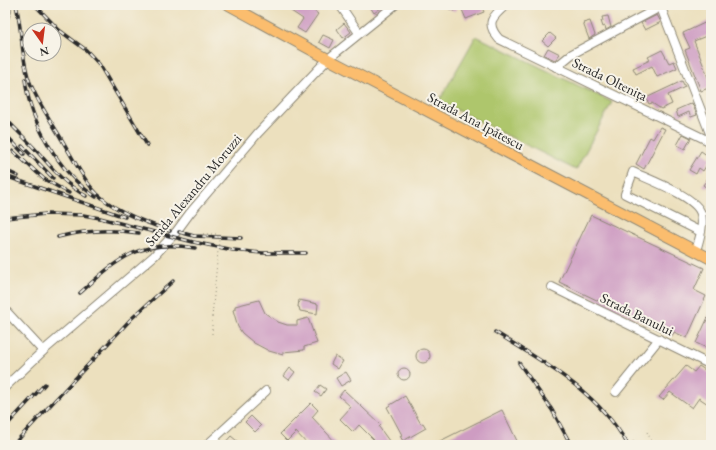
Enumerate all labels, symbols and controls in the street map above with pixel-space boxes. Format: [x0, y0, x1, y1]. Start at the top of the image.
north arrow [22, 22, 62, 62]
text: N [38, 44, 50, 60]
street label: Strada Oltenița [569, 53, 651, 105]
street label: Strada Ana Ipătescu [425, 88, 528, 154]
street label: Strada Alexandru Moruzzi [141, 130, 246, 250]
street label: Strada Banului [597, 289, 677, 340]

